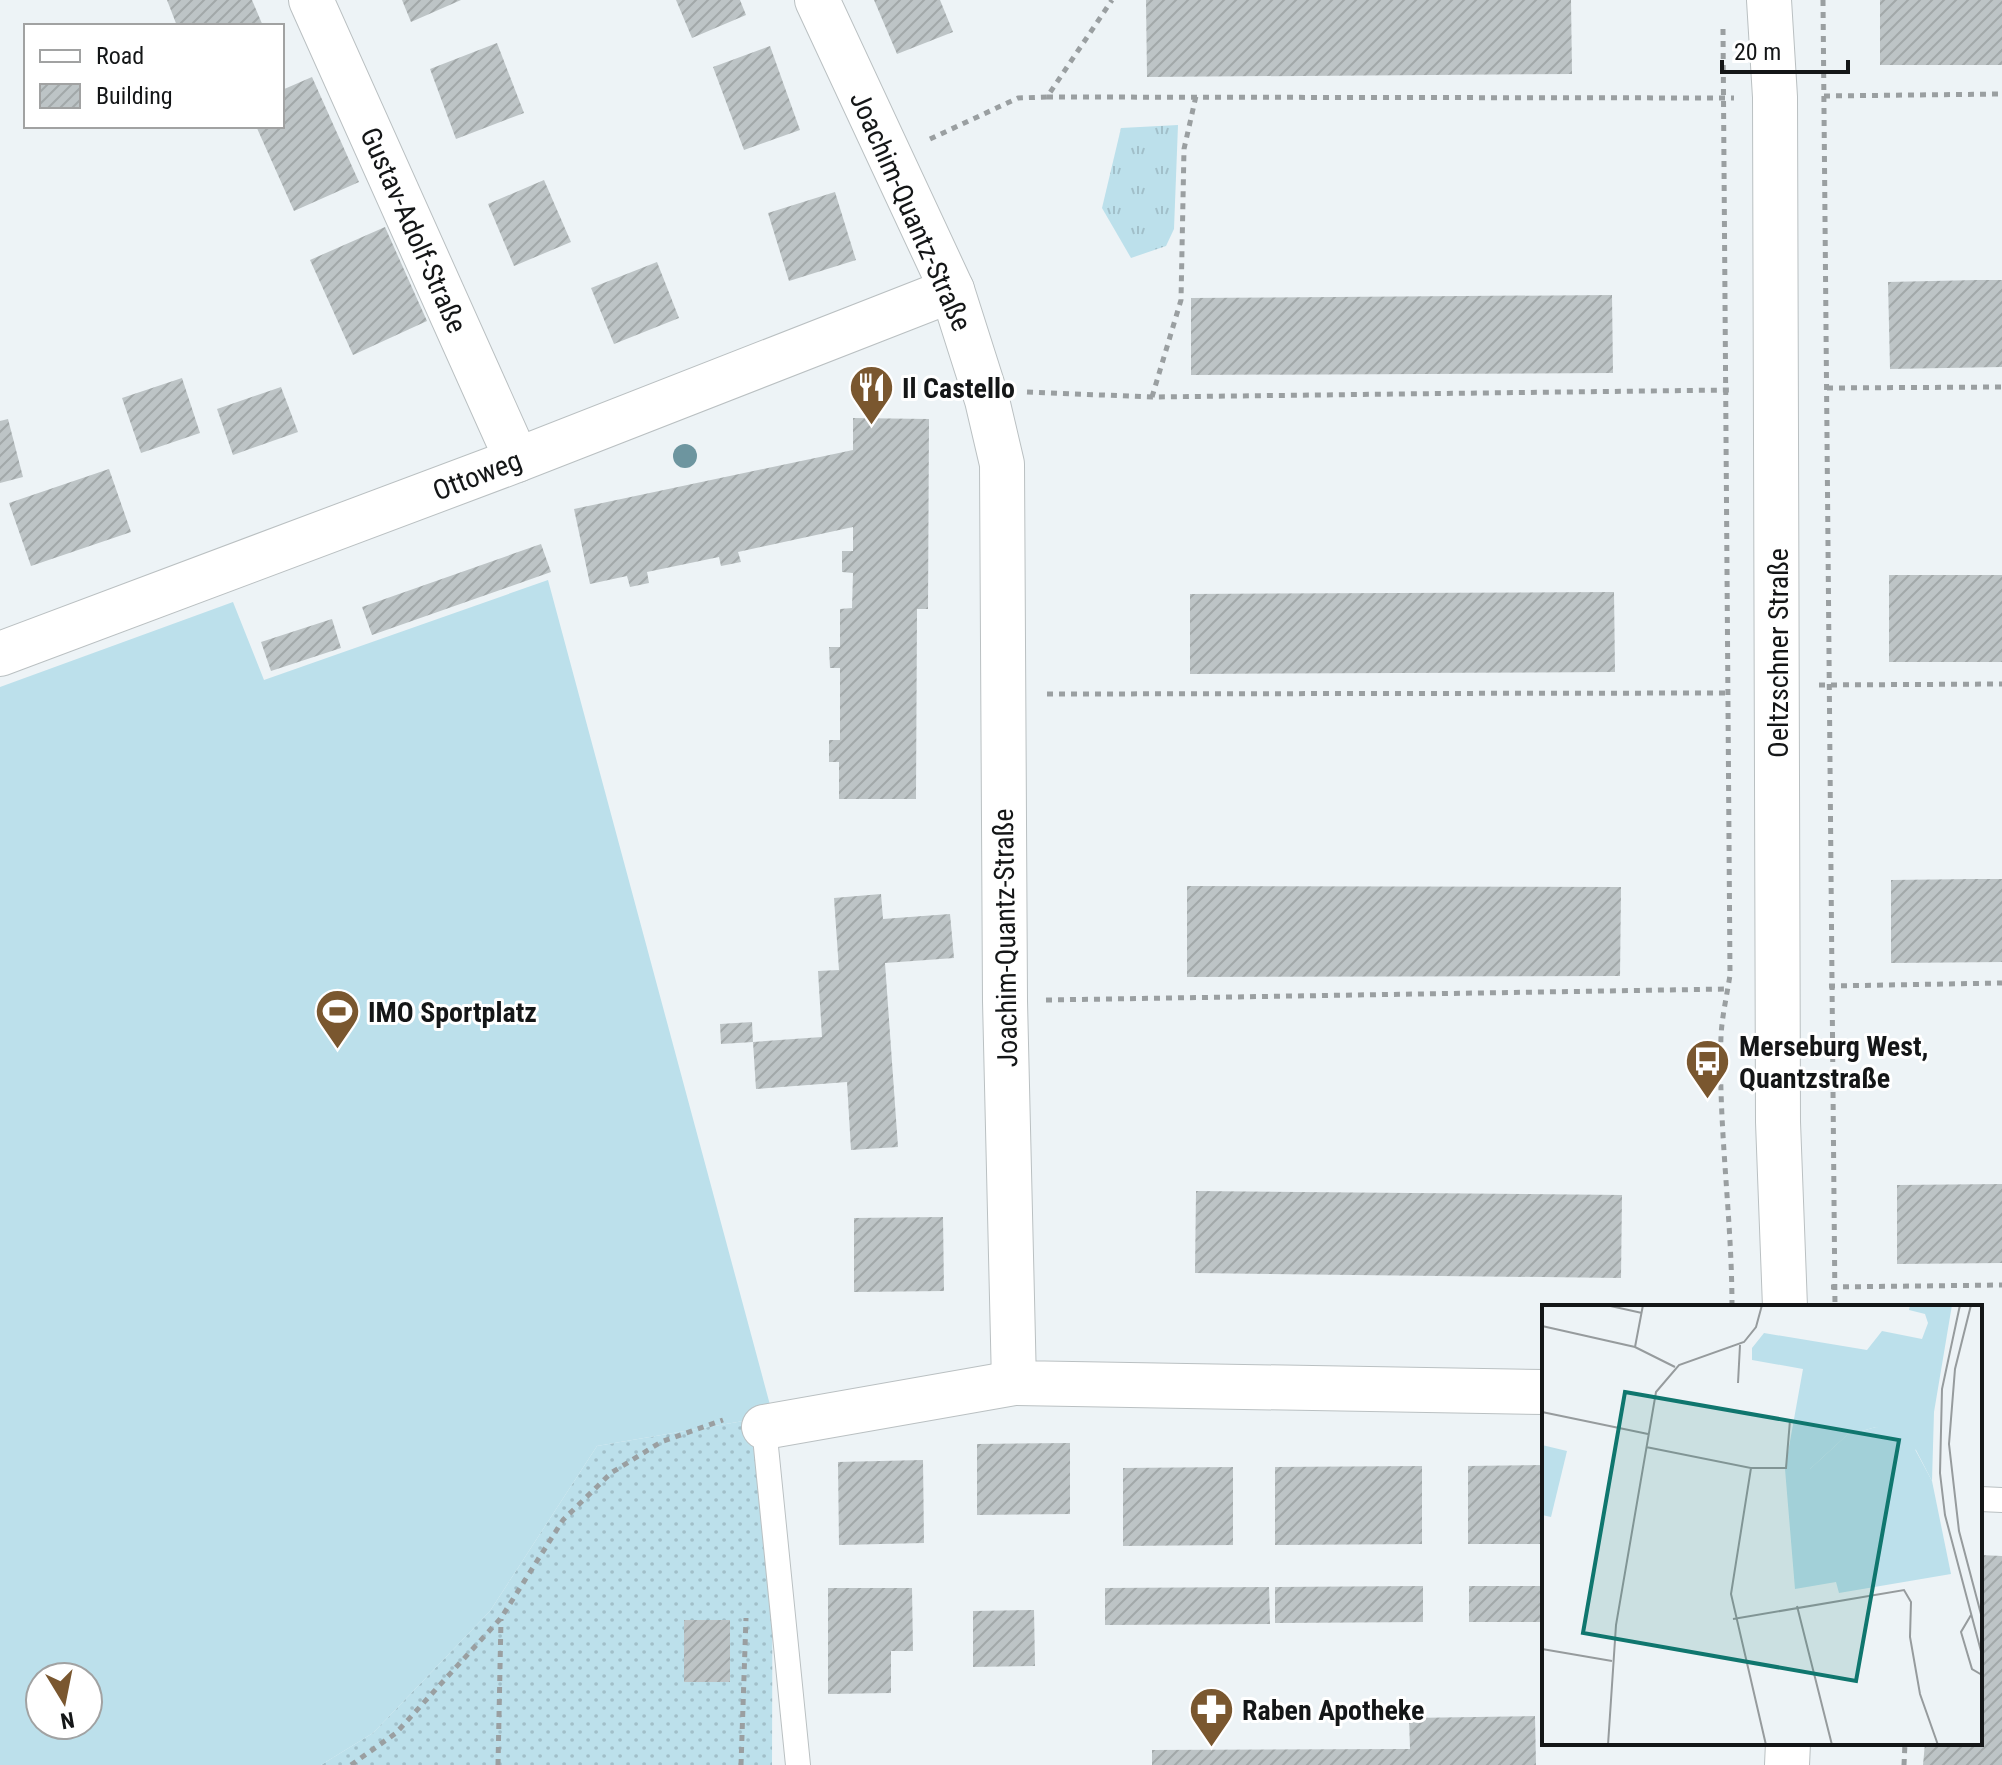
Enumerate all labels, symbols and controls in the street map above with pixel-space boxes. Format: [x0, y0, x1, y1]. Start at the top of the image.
legend [24, 24, 284, 128]
scale bar [1722, 24, 1848, 74]
text: 20 m [1734, 38, 1781, 66]
text: Road [96, 42, 144, 70]
text: Building [96, 82, 173, 110]
street label: Joachim-Quantz-Straße [843, 86, 978, 336]
street label: Gustav-Adolf-Straße [353, 122, 474, 338]
restaurant icon: Il Castello [847, 364, 895, 427]
place label: Il Castello [902, 372, 1015, 405]
street label: Ottoweg [428, 444, 526, 507]
street label: Oeltzschner Straße [1762, 548, 1795, 758]
street label: Joachim-Quantz-Straße [987, 808, 1024, 1068]
sports icon: IMO Sportplatz [313, 988, 361, 1051]
place label: IMO Sportplatz [368, 996, 537, 1029]
place label: Merseburg West, Quantzstraße [1739, 1030, 1928, 1095]
bus stop icon: Merseburg West, Quantzstraße [1684, 1038, 1732, 1101]
inset map [1542, 1305, 1982, 1745]
north arrow [24, 1661, 104, 1741]
pharmacy icon: Raben Apotheke [1187, 1686, 1235, 1749]
place label: Raben Apotheke [1242, 1694, 1424, 1727]
text: N [59, 1707, 76, 1734]

